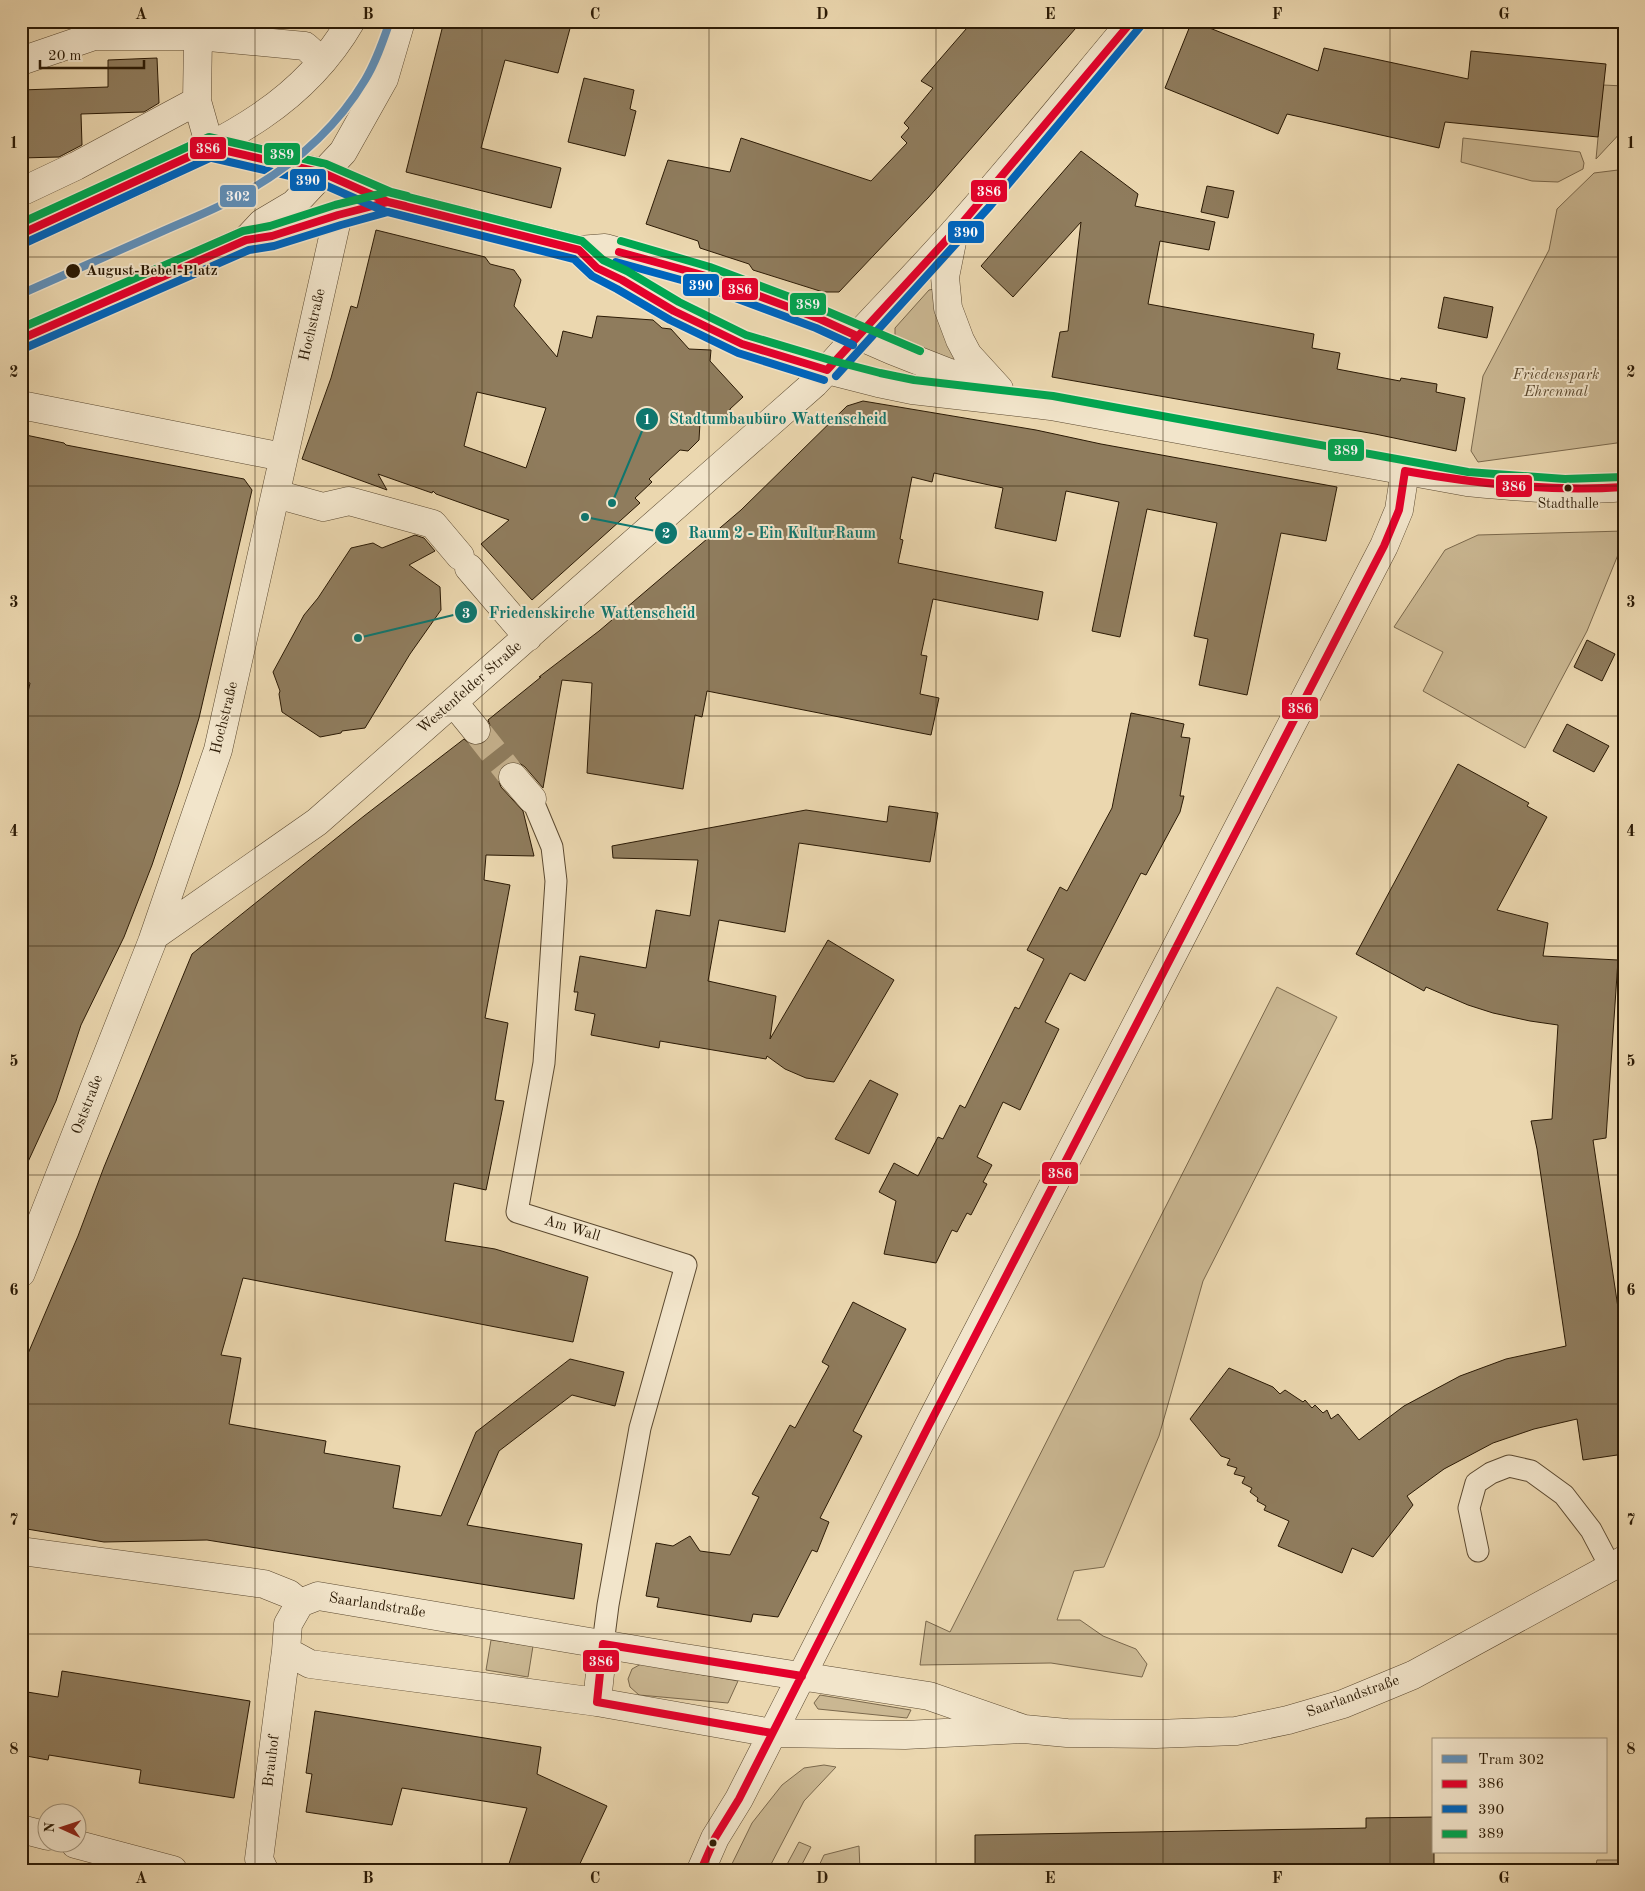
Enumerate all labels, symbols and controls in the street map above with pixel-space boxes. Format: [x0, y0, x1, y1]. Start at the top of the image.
text: A [135, 7, 147, 23]
text: B [362, 7, 374, 23]
text: C [590, 7, 600, 23]
text: D [816, 7, 828, 23]
text: E [1044, 7, 1056, 23]
text: F [1272, 7, 1283, 23]
text: G [1498, 7, 1510, 23]
scale bar [40, 38, 144, 70]
text: 20 m [48, 49, 82, 64]
text: 1 [9, 136, 19, 152]
line badge: 386 [189, 136, 227, 160]
text: 1 [1626, 136, 1636, 152]
text: 386 [196, 142, 220, 156]
line badge: 389 [263, 142, 301, 166]
text: 389 [270, 148, 294, 162]
line badge: 390 [289, 168, 327, 192]
text: 390 [296, 174, 320, 188]
line badge: 386 [970, 179, 1008, 203]
line badge: 302 [219, 184, 257, 208]
text: 386 [977, 185, 1001, 199]
text: 302 [226, 190, 250, 204]
line badge: 390 [947, 220, 985, 244]
text: 390 [954, 226, 978, 240]
marker: August-Bebel-Platz [64, 262, 82, 280]
place label: August-Bebel-Platz [86, 264, 218, 279]
line badge: 390 [682, 273, 720, 297]
line badge: 386 [721, 277, 759, 301]
text: 390 [689, 279, 713, 293]
text: 386 [728, 283, 752, 297]
street label: Hochstraße [297, 287, 329, 363]
line badge: 389 [789, 292, 827, 316]
text: 389 [796, 298, 820, 312]
text: 2 [9, 365, 19, 381]
text: 2 [1626, 365, 1636, 381]
park label: Friedenspark Ehrenmal [1512, 368, 1599, 400]
callout: Stadtumbaubüro Wattenscheid [634, 403, 897, 434]
text: Stadtumbaubüro Wattenscheid [669, 412, 887, 428]
text: 1 [643, 413, 651, 428]
line badge: 389 [1327, 438, 1365, 462]
text: 389 [1334, 444, 1358, 458]
line badge: 386 [1495, 474, 1533, 498]
text: 386 [1502, 480, 1526, 494]
marker: Stadthalle [1563, 483, 1573, 493]
place label: Stadthalle [1537, 497, 1599, 511]
callout: Raum 2 - Ein KulturRaum [653, 517, 886, 548]
text: Raum 2 - Ein KulturRaum [688, 526, 876, 542]
text: 2 [662, 527, 670, 542]
text: 3 [9, 595, 19, 611]
text: 3 [1626, 595, 1636, 611]
callout: Friedenskirche Wattenscheid [454, 597, 706, 628]
text: Friedenskirche Wattenscheid [488, 606, 696, 622]
text: 3 [462, 607, 470, 622]
street label: Westenfelder Straße [415, 639, 525, 737]
street label: Hochstraße [209, 680, 241, 756]
line badge: 386 [1281, 696, 1319, 720]
text: 386 [1288, 702, 1312, 716]
text: 4 [9, 824, 19, 840]
text: 4 [1626, 824, 1636, 840]
text: 5 [9, 1054, 19, 1070]
text: 5 [1626, 1054, 1636, 1070]
street label: Oststraße [70, 1073, 106, 1137]
line badge: 386 [1041, 1161, 1079, 1185]
text: 386 [1048, 1167, 1072, 1181]
street label: Am Wall [542, 1213, 602, 1245]
text: 6 [9, 1283, 19, 1299]
text: 6 [1626, 1283, 1636, 1299]
text: 7 [9, 1513, 19, 1529]
text: 7 [1626, 1513, 1636, 1529]
street label: Saarlandstraße [328, 1591, 427, 1621]
line badge: 386 [582, 1649, 620, 1673]
text: 386 [589, 1655, 613, 1669]
street label: Saarlandstraße [1304, 1673, 1402, 1721]
street label: Brauhof [261, 1733, 283, 1788]
legend [1432, 1738, 1608, 1854]
text: 8 [9, 1742, 19, 1758]
text: 8 [1626, 1742, 1636, 1758]
text: Tram 302 [1478, 1753, 1544, 1768]
text: 386 [1478, 1777, 1504, 1792]
text: 390 [1478, 1803, 1504, 1818]
north arrow [38, 1804, 88, 1854]
text: N [43, 1821, 57, 1833]
text: 389 [1478, 1827, 1504, 1842]
unlabelled marker [708, 1838, 718, 1848]
text: A [135, 1871, 147, 1887]
text: B [362, 1871, 374, 1887]
text: C [590, 1871, 600, 1887]
text: D [816, 1871, 828, 1887]
text: E [1044, 1871, 1056, 1887]
text: F [1272, 1871, 1283, 1887]
text: G [1498, 1871, 1510, 1887]

